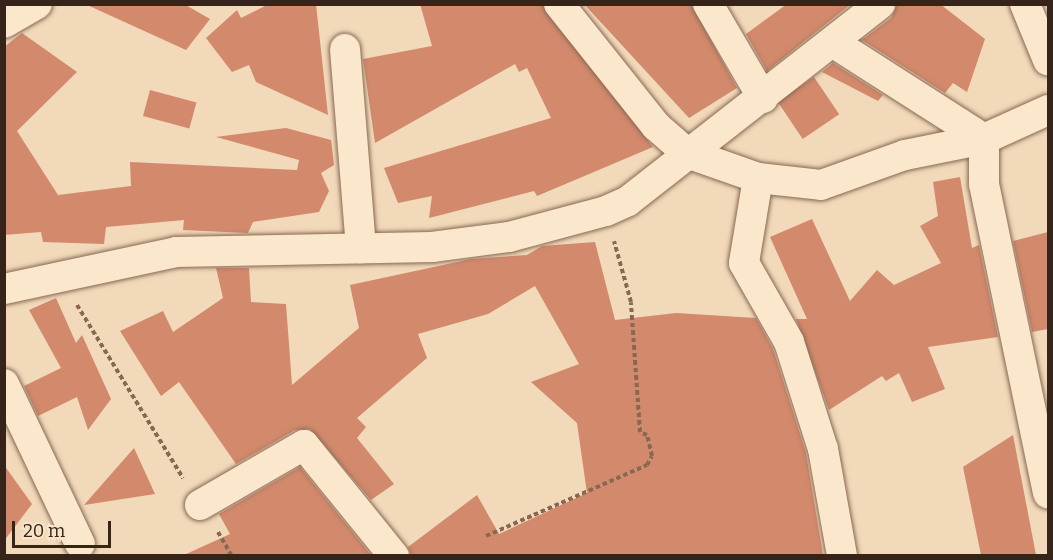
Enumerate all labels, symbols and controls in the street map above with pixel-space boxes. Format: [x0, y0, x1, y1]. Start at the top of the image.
scale bar [15, 509, 114, 547]
text: 20 m [23, 520, 65, 542]

